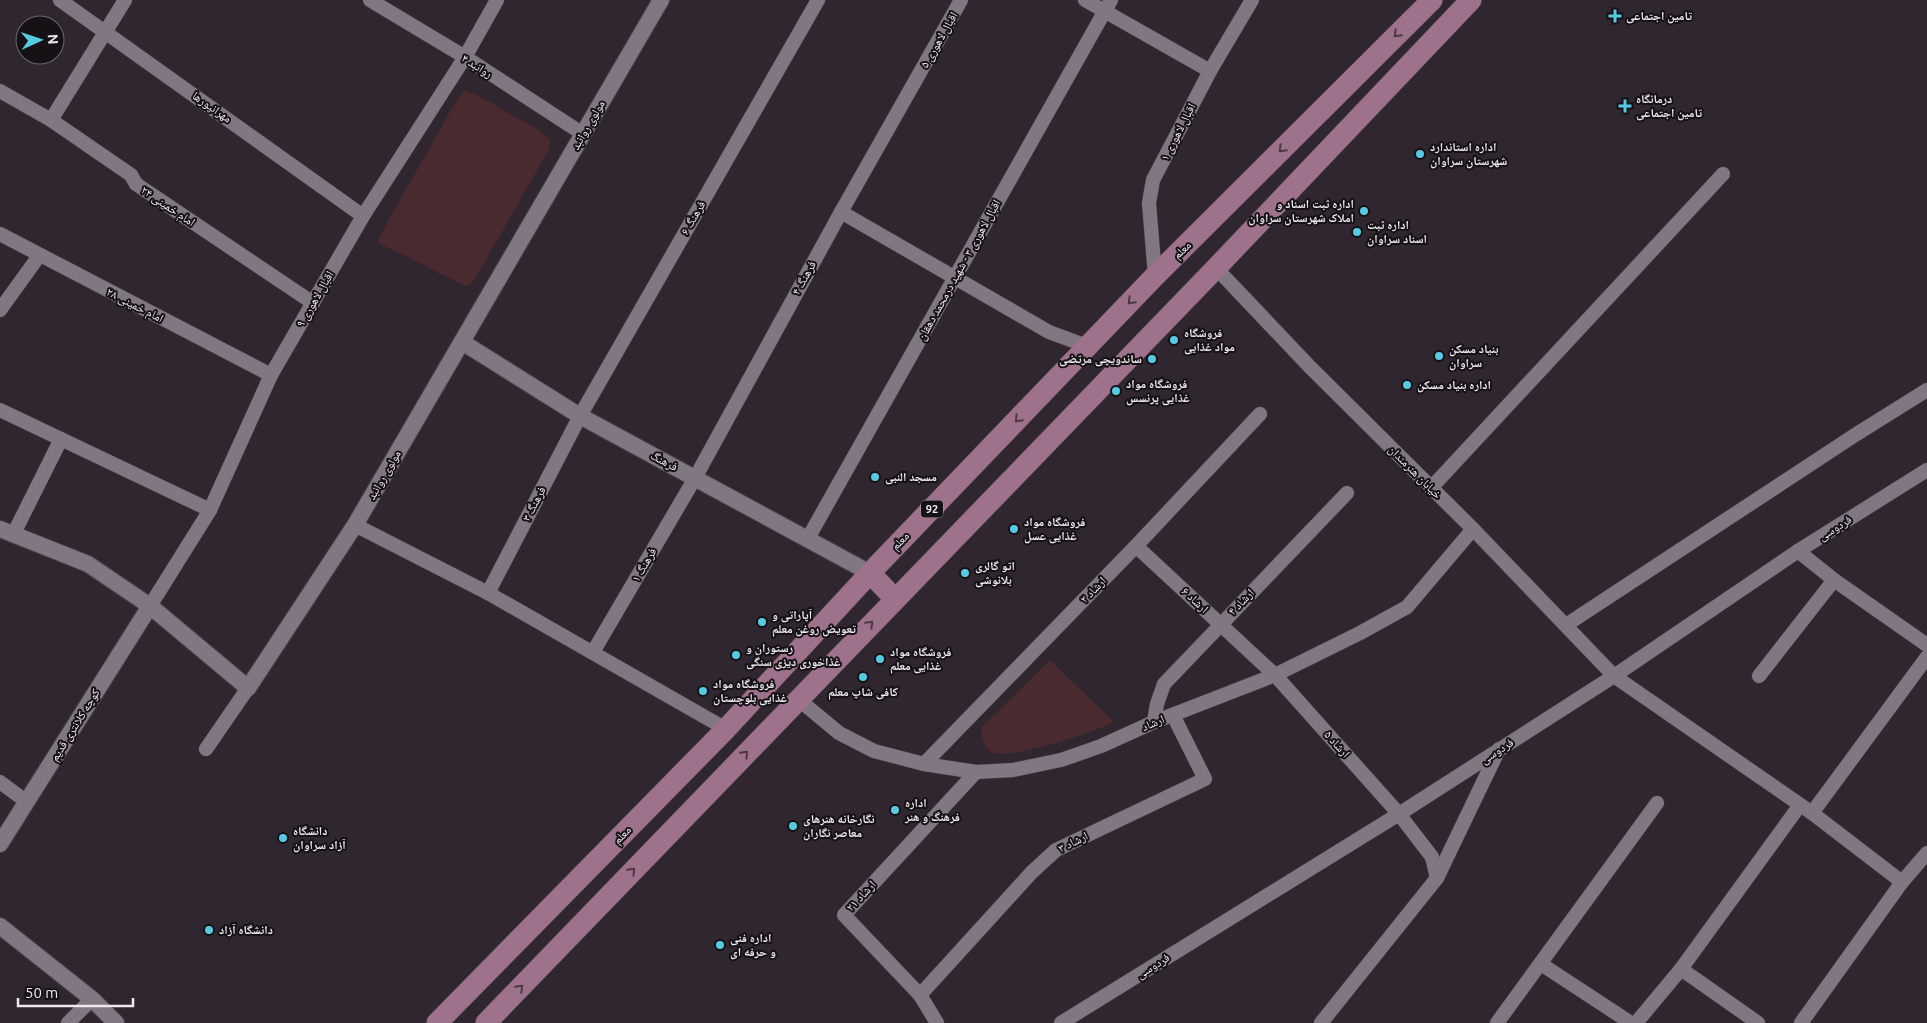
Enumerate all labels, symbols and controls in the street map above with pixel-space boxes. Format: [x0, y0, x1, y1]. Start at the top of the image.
street label: اقبال لاهوری ۵ [917, 9, 961, 71]
marker: تامین اجتماعی [1608, 9, 1622, 23]
place label: تامین اجتماعی [1626, 9, 1693, 24]
north arrow [15, 15, 65, 65]
one-way arrow [1394, 29, 1403, 38]
text: N [45, 34, 61, 45]
street label: روانبد ۴ [459, 51, 495, 81]
street label: مهرانپورها [190, 88, 234, 126]
place label: درمانگاه تامین اجتماعی [1636, 92, 1703, 121]
street label: مولوی روانبد [568, 98, 608, 153]
marker: درمانگاه تامین اجتماعی [1618, 99, 1632, 113]
street label: اقبال لاهوری ۱ [1158, 101, 1199, 163]
place label: اداره استاندارد شهرستان سراوان [1430, 140, 1507, 169]
one-way arrow [1279, 143, 1288, 152]
marker: اداره استاندارد شهرستان سراوان [1414, 148, 1426, 160]
street label: امام خمینی ۲۴ [138, 183, 198, 230]
street label: اقبال لاهوری ۳ - شهید درمحمد دهقان [914, 197, 1004, 343]
place label: اداره ثبت اسناد و املاک شهرستان سراوان [1248, 197, 1354, 226]
street label: فرهنگ ۶ [678, 198, 707, 237]
marker: اداره ثبت اسناد و املاک شهرستان سراوان [1358, 205, 1370, 217]
place label: اداره ثبت اسناد سراوان [1367, 218, 1427, 247]
marker: اداره ثبت اسناد سراوان [1351, 226, 1363, 238]
street label: معلم [1170, 238, 1195, 263]
street label: فرهنگ ۴ [789, 258, 818, 297]
street label: اقبال لاهوری ۹ [293, 268, 337, 330]
street label: امام خمینی ۲۸ [104, 285, 166, 326]
one-way arrow [1127, 296, 1136, 305]
place label: فروشگاه مواد غذایی [1184, 326, 1235, 355]
marker: فروشگاه مواد غذایی [1168, 334, 1180, 346]
place label: بنیاد مسکن سراوان [1449, 342, 1498, 371]
marker: بنیاد مسکن سراوان [1433, 350, 1445, 362]
place label: ساندویچی مرتضی [1059, 352, 1142, 367]
marker: ساندویچی مرتضی [1146, 353, 1158, 365]
place label: فروشگاه مواد غذایی پرنسس [1126, 377, 1190, 406]
place label: اداره بنیاد مسکن [1417, 378, 1491, 393]
marker: اداره بنیاد مسکن [1401, 379, 1413, 391]
marker: فروشگاه مواد غذایی پرنسس [1110, 385, 1122, 397]
one-way arrow [1015, 413, 1024, 422]
street label: خیابان هنرمندان [1385, 442, 1445, 502]
street label: مولوی روانبد [364, 448, 404, 503]
street label: فرهنگ [648, 448, 680, 473]
place label: مسجد النبی [885, 470, 937, 485]
marker: مسجد النبی [869, 471, 881, 483]
street label: فرهنگ ۳ [519, 484, 548, 523]
road number: 92 [921, 500, 943, 518]
street label: فردوسی [1816, 512, 1854, 544]
place label: فروشگاه مواد غذایی عسل [1024, 515, 1085, 544]
marker: فروشگاه مواد غذایی عسل [1008, 523, 1020, 535]
street label: معلم [888, 529, 913, 554]
street label: فرهنگ ۱ [629, 545, 658, 584]
place label: اتو گالری بلانوشی [975, 559, 1015, 588]
marker: اتو گالری بلانوشی [959, 567, 971, 579]
street label: ارشاد ۲ [1077, 574, 1108, 606]
street label: ارشاد ۶ [1179, 584, 1211, 615]
street label: ارشاد ۴ [1225, 586, 1256, 618]
place label: آپاراتی و تعویض روغن معلم [772, 608, 857, 637]
marker: آپاراتی و تعویض روغن معلم [756, 616, 768, 628]
one-way arrow [864, 621, 873, 630]
place label: رستوران و غذاخوری دیزی سنگی [746, 641, 840, 670]
place label: فروشگاه مواد غذایی معلم [890, 645, 951, 674]
marker: رستوران و غذاخوری دیزی سنگی [730, 649, 742, 661]
marker: فروشگاه مواد غذایی معلم [874, 653, 886, 665]
marker: کافی شاپ معلم [857, 671, 869, 683]
place label: فروشگاه مواد غذایی بلوچستان [713, 677, 787, 706]
marker: فروشگاه مواد غذایی بلوچستان [697, 685, 709, 697]
place label: کافی شاپ معلم [828, 685, 899, 700]
street label: کوچه کلانتری قدیم [47, 686, 104, 764]
street label: ارشاد [1139, 712, 1166, 733]
street label: ارشاد ۵ [1322, 728, 1353, 760]
street label: فردوسی [1478, 735, 1516, 767]
one-way arrow [739, 751, 748, 760]
place label: اداره فرهنگ و هنر [904, 796, 960, 824]
marker: اداره فرهنگ و هنر [889, 804, 901, 816]
place label: نگارخانه هنرهای معاصر نگاران [803, 812, 875, 841]
marker: نگارخانه هنرهای معاصر نگاران [787, 820, 799, 832]
street label: معلم [610, 823, 635, 848]
place label: دانشگاه آزاد سراوان [293, 824, 346, 853]
street label: ارشاد ۳ [1056, 829, 1090, 855]
marker: دانشگاه آزاد سراوان [277, 832, 289, 844]
one-way arrow [627, 868, 636, 877]
street label: ارشاد ۲۱ [843, 878, 878, 914]
place label: دانشگاه آزاد [219, 923, 273, 937]
marker: دانشگاه آزاد [203, 924, 215, 936]
place label: اداره فنی و حرفه ای [730, 931, 776, 960]
marker: اداره فنی و حرفه ای [714, 939, 726, 951]
street label: فردوسی [1134, 950, 1172, 982]
scale bar [18, 976, 132, 1008]
text: 50 m [25, 984, 58, 1001]
one-way arrow [514, 985, 523, 994]

